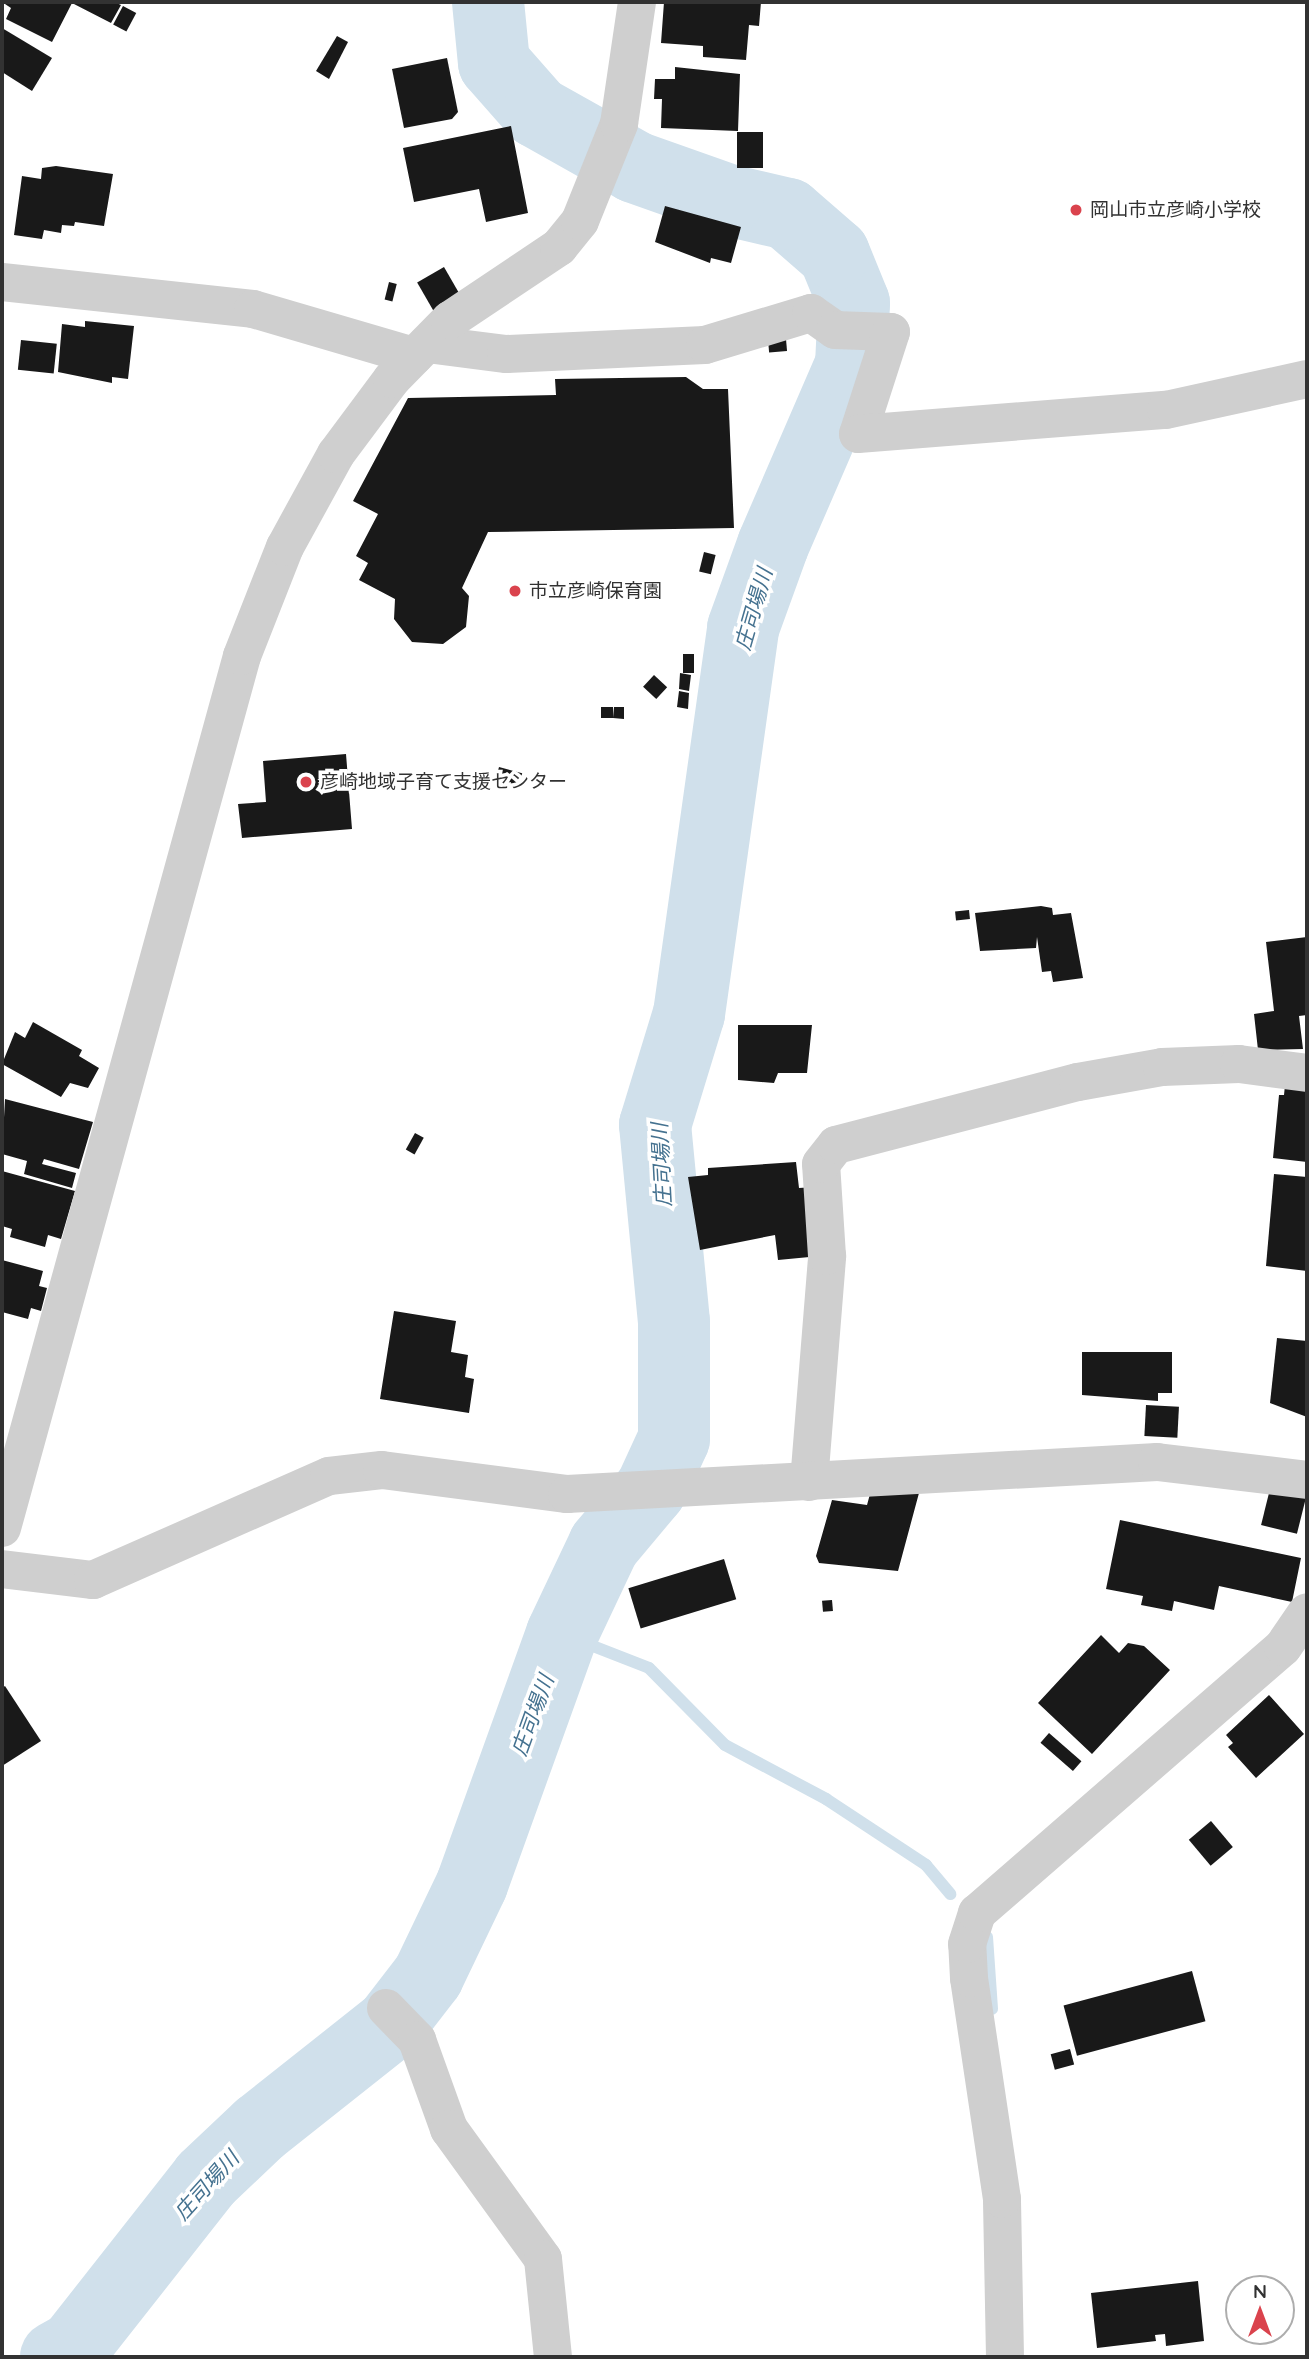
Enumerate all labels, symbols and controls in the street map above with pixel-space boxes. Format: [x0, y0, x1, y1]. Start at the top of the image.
place label: 岡山市立彦崎小学校 [1090, 199, 1261, 221]
marker: 岡山市立彦崎小学校 [1068, 202, 1084, 218]
water label: 庄司場川 [729, 565, 777, 653]
place label: 市立彦崎保育園 [529, 580, 662, 602]
marker: 市立彦崎保育園 [507, 583, 523, 599]
place label: 彦崎地域子育て支援センター [320, 771, 567, 793]
marker: 彦崎地域子育て支援センター [298, 774, 314, 790]
water label: 庄司場川 [646, 1122, 676, 1208]
water label: 庄司場川 [506, 1671, 558, 1759]
water label: 庄司場川 [169, 2145, 243, 2225]
north arrow [1225, 2275, 1295, 2345]
text: N [1253, 2279, 1267, 2303]

